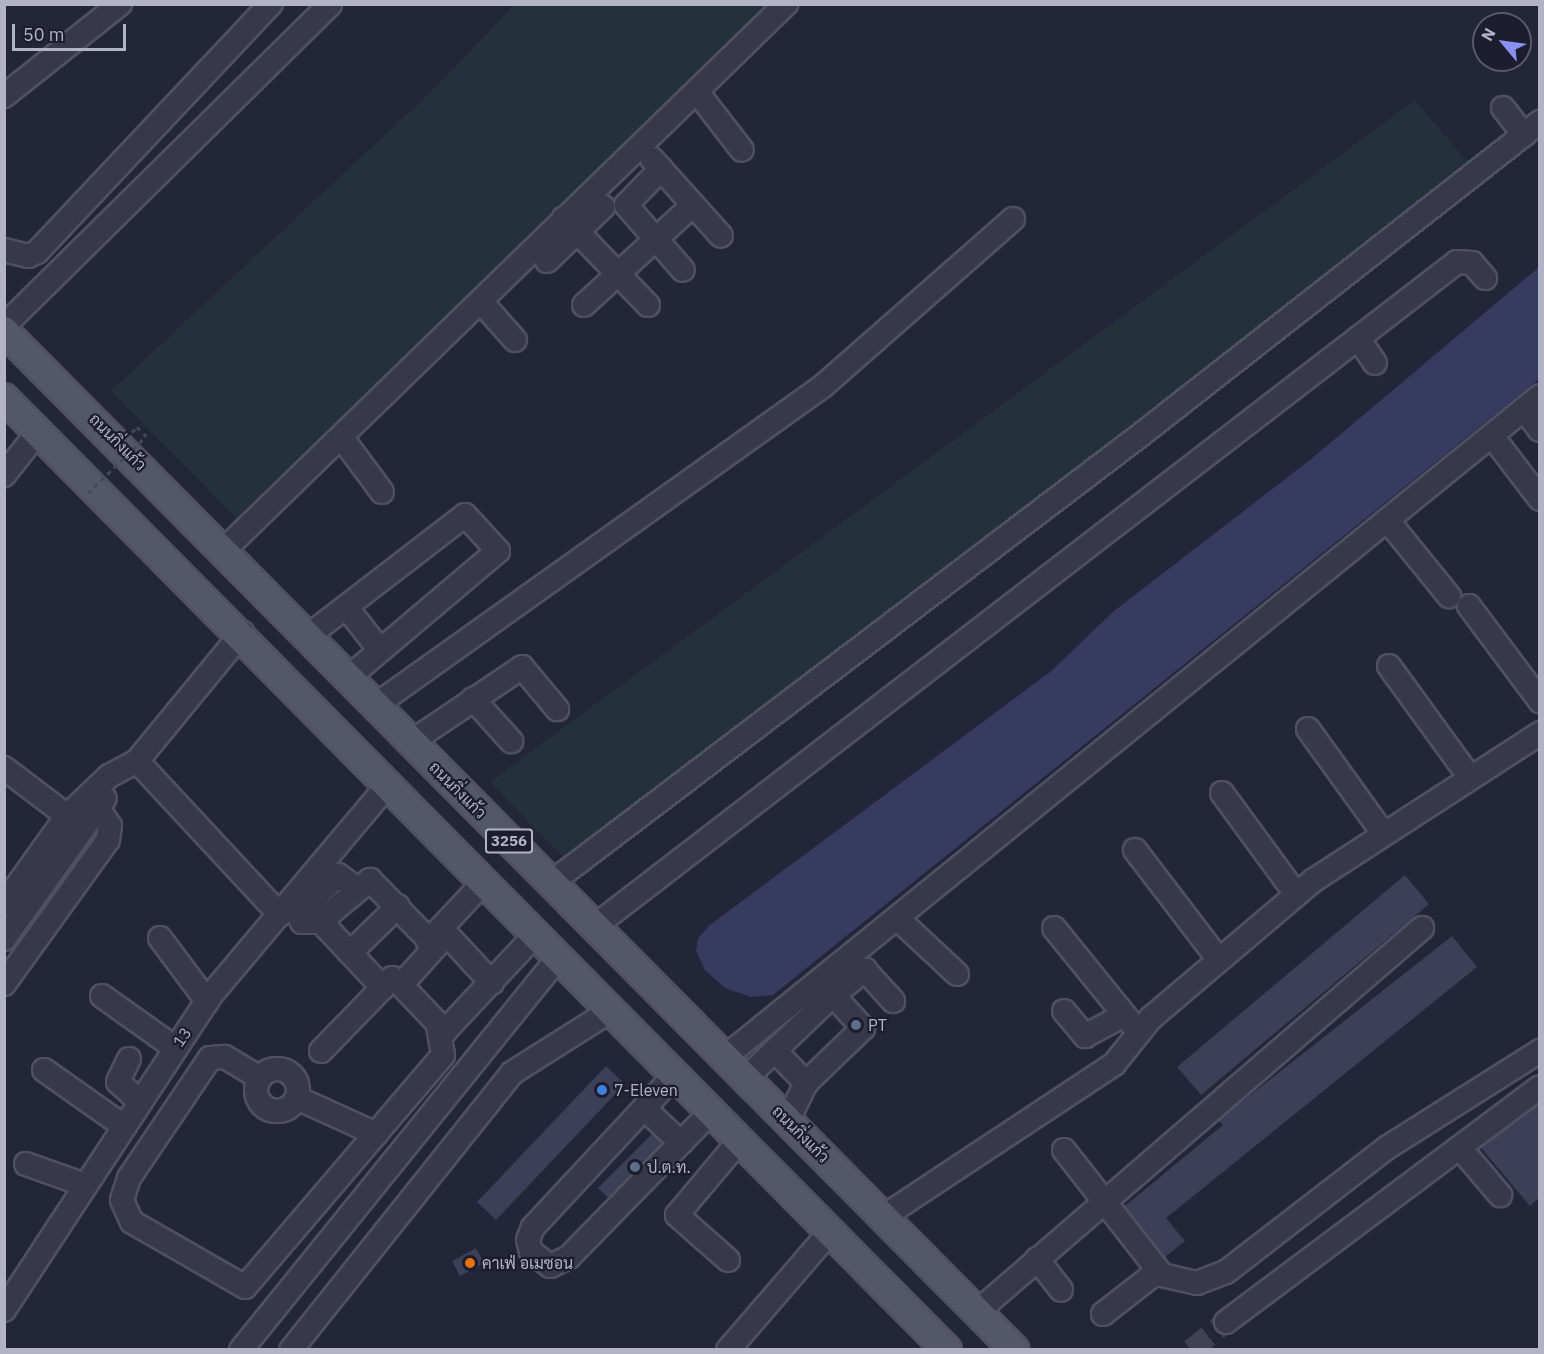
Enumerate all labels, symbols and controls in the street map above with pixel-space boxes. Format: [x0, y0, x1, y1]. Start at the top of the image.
scale bar [15, 12, 129, 50]
north arrow [1472, 12, 1532, 72]
text: 50 m [23, 23, 65, 46]
text: N [1476, 24, 1500, 44]
street label: ถนนกิ่งแก้ว [85, 409, 151, 475]
street label: ถนนกิ่งแก้ว [425, 757, 491, 823]
road number: 3256 [485, 829, 533, 853]
place label: PT [868, 1015, 887, 1035]
marker: PT [849, 1018, 863, 1032]
street label: 13 [169, 1024, 195, 1050]
place label: 7-Eleven [614, 1080, 678, 1100]
marker: 7-Eleven [595, 1083, 609, 1097]
street label: ถนนกิ่งแก้ว [768, 1101, 834, 1167]
place label: ป.ต.ท. [647, 1157, 691, 1177]
marker: ป.ต.ท. [628, 1160, 642, 1174]
place label: คาเฟ่ อเมซอน [482, 1253, 573, 1273]
marker: คาเฟ่ อเมซอน [463, 1256, 477, 1270]

